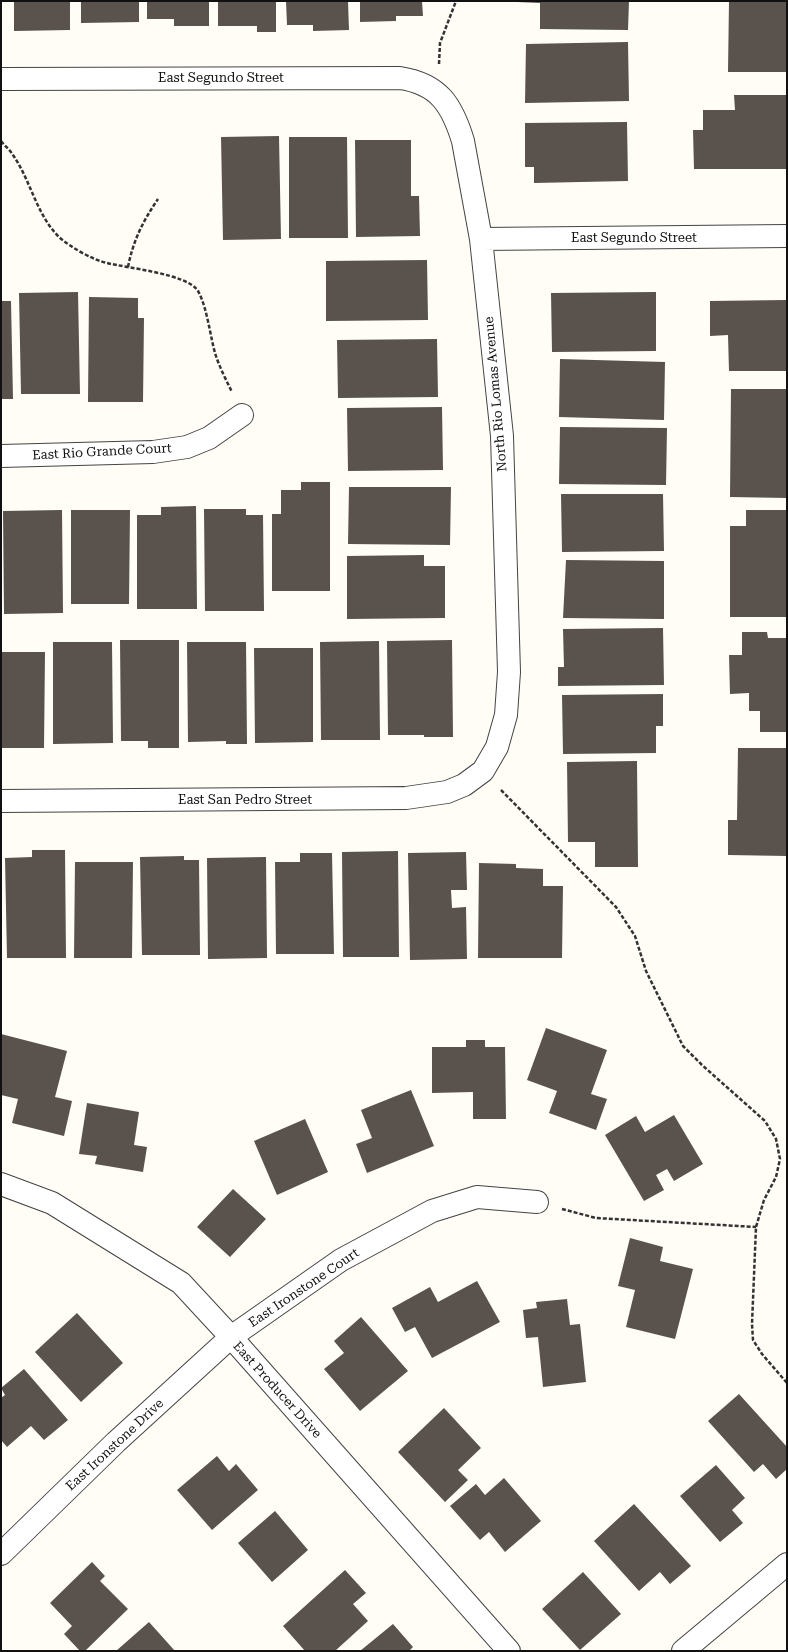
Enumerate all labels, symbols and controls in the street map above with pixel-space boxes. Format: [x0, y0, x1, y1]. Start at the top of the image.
street label: East Segundo Street [158, 70, 284, 86]
street label: East Segundo Street [571, 230, 697, 246]
street label: North Rio Lomas Avenue [481, 316, 511, 472]
street label: East Rio Grande Court [32, 441, 172, 463]
street label: East San Pedro Street [178, 792, 312, 808]
street label: East Ironstone Court [246, 1245, 362, 1331]
street label: East Producer Drive [229, 1338, 325, 1442]
street label: East Ironstone Drive [63, 1396, 167, 1494]

